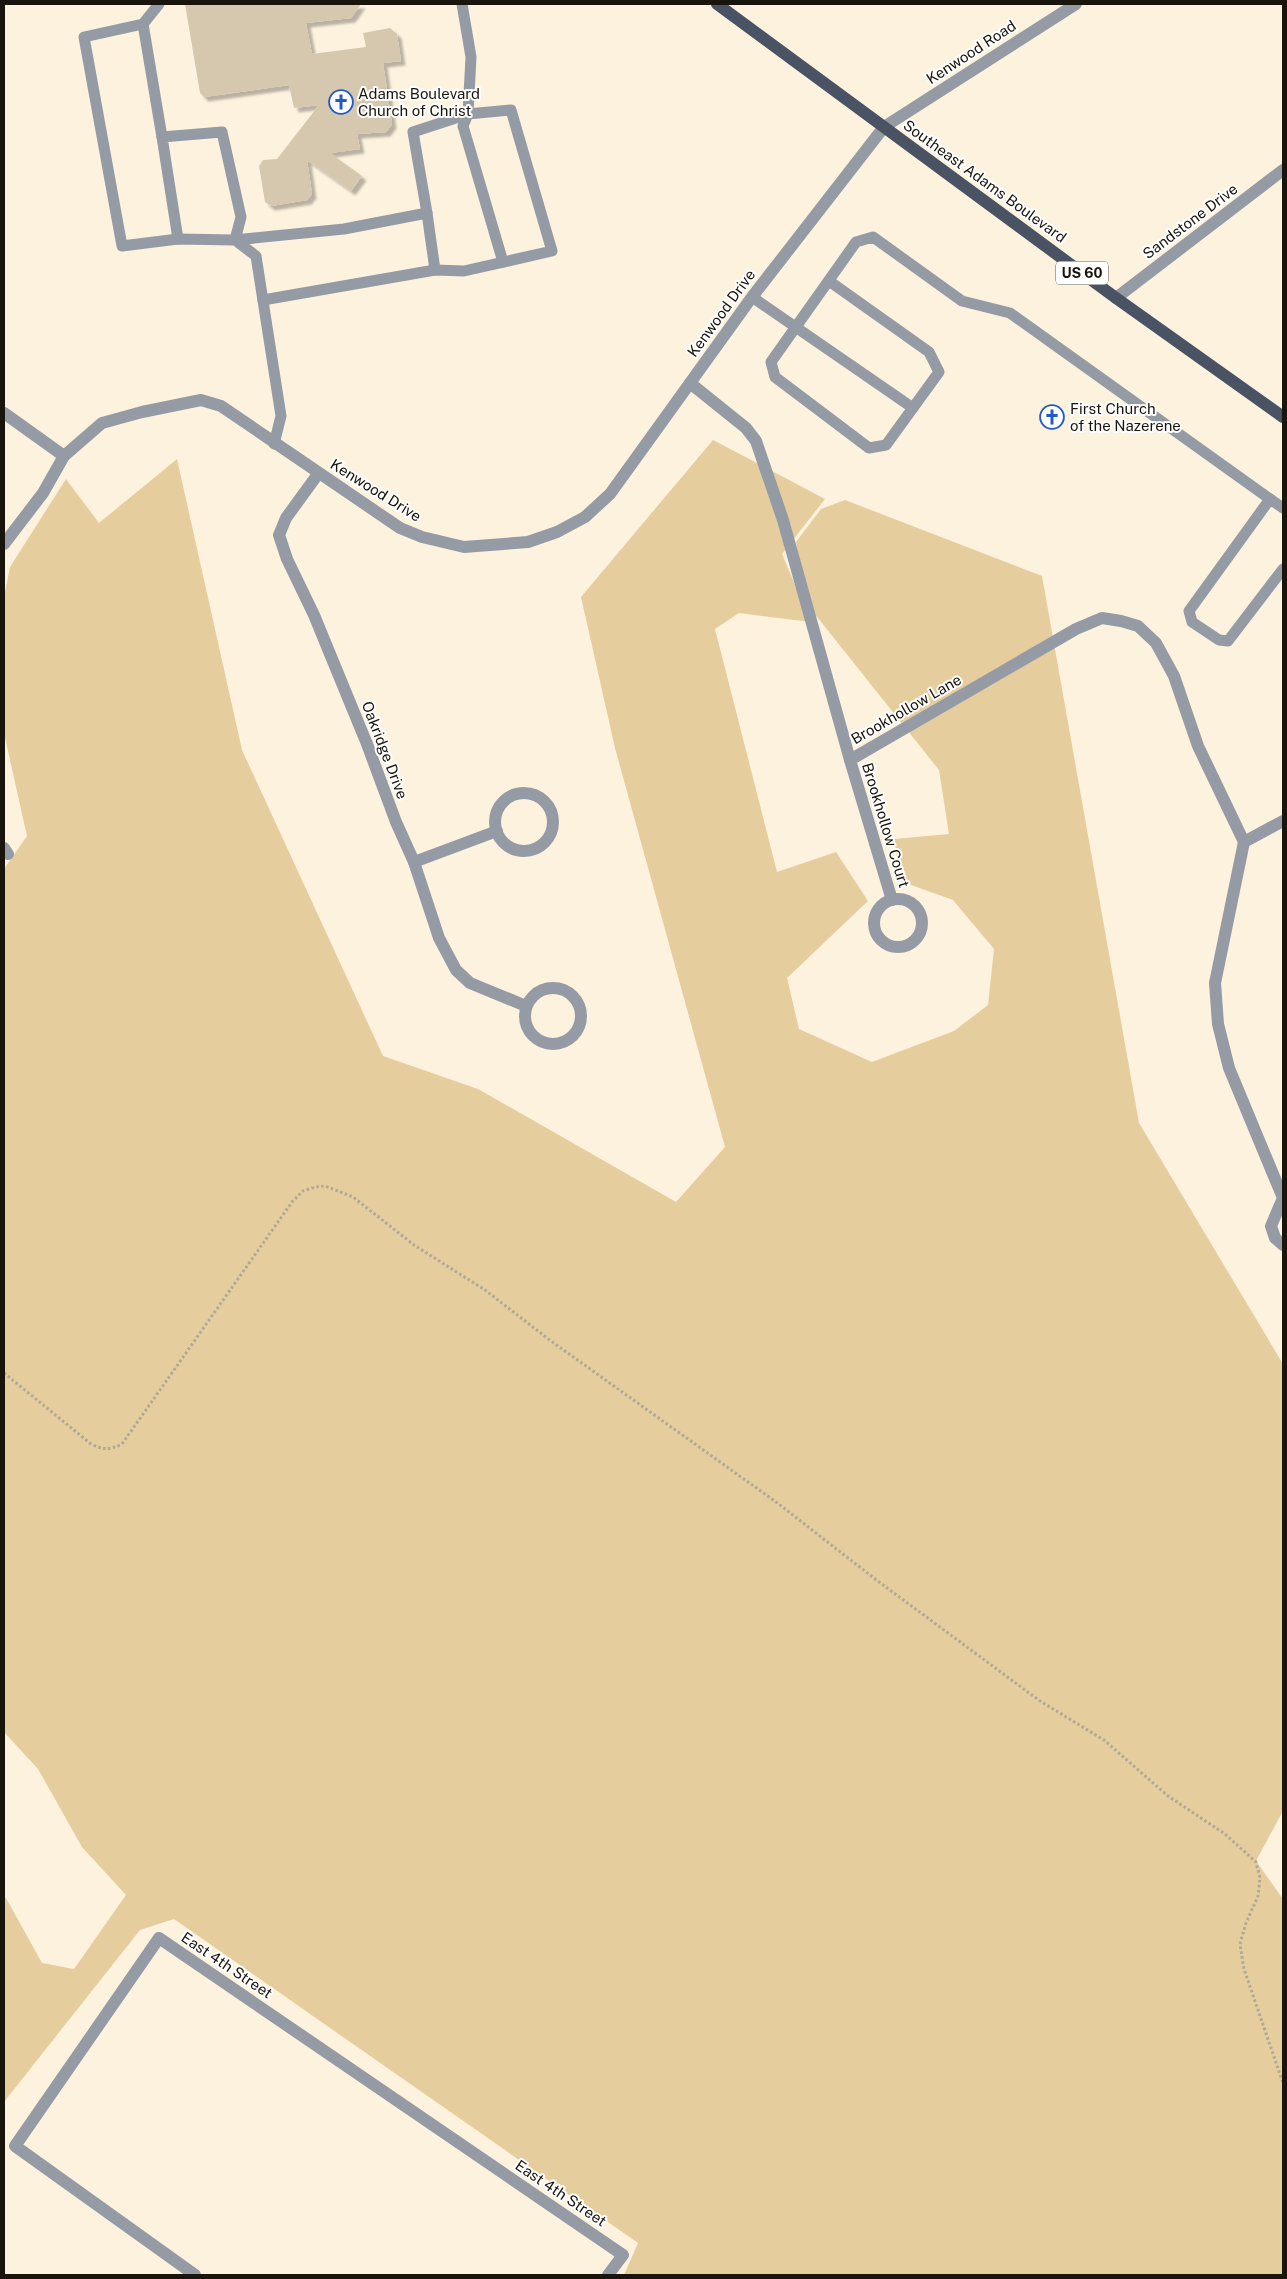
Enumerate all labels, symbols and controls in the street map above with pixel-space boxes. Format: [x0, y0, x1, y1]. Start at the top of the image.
street label: Kenwood Road [923, 17, 1019, 87]
place label: Adams Boulevard Church of Christ [358, 85, 480, 119]
church icon: Adams Boulevard Church of Christ [328, 89, 354, 115]
street label: Southeast Adams Boulevard [900, 116, 1070, 246]
street label: Sandstone Drive [1139, 180, 1241, 262]
road number: US 60 [1056, 262, 1108, 284]
street label: Kenwood Drive [684, 266, 758, 360]
place label: First Church of the Nazerene [1070, 400, 1181, 434]
church icon: First Church of the Nazerene [1039, 404, 1065, 430]
street label: Kenwood Drive [328, 455, 424, 525]
street label: Brookhollow Lane [848, 671, 964, 747]
street label: Oakridge Drive [359, 699, 411, 801]
street label: Brookhollow Court [859, 761, 913, 890]
street label: East 4th Street [178, 1928, 276, 2002]
street label: East 4th Street [512, 2156, 610, 2230]

